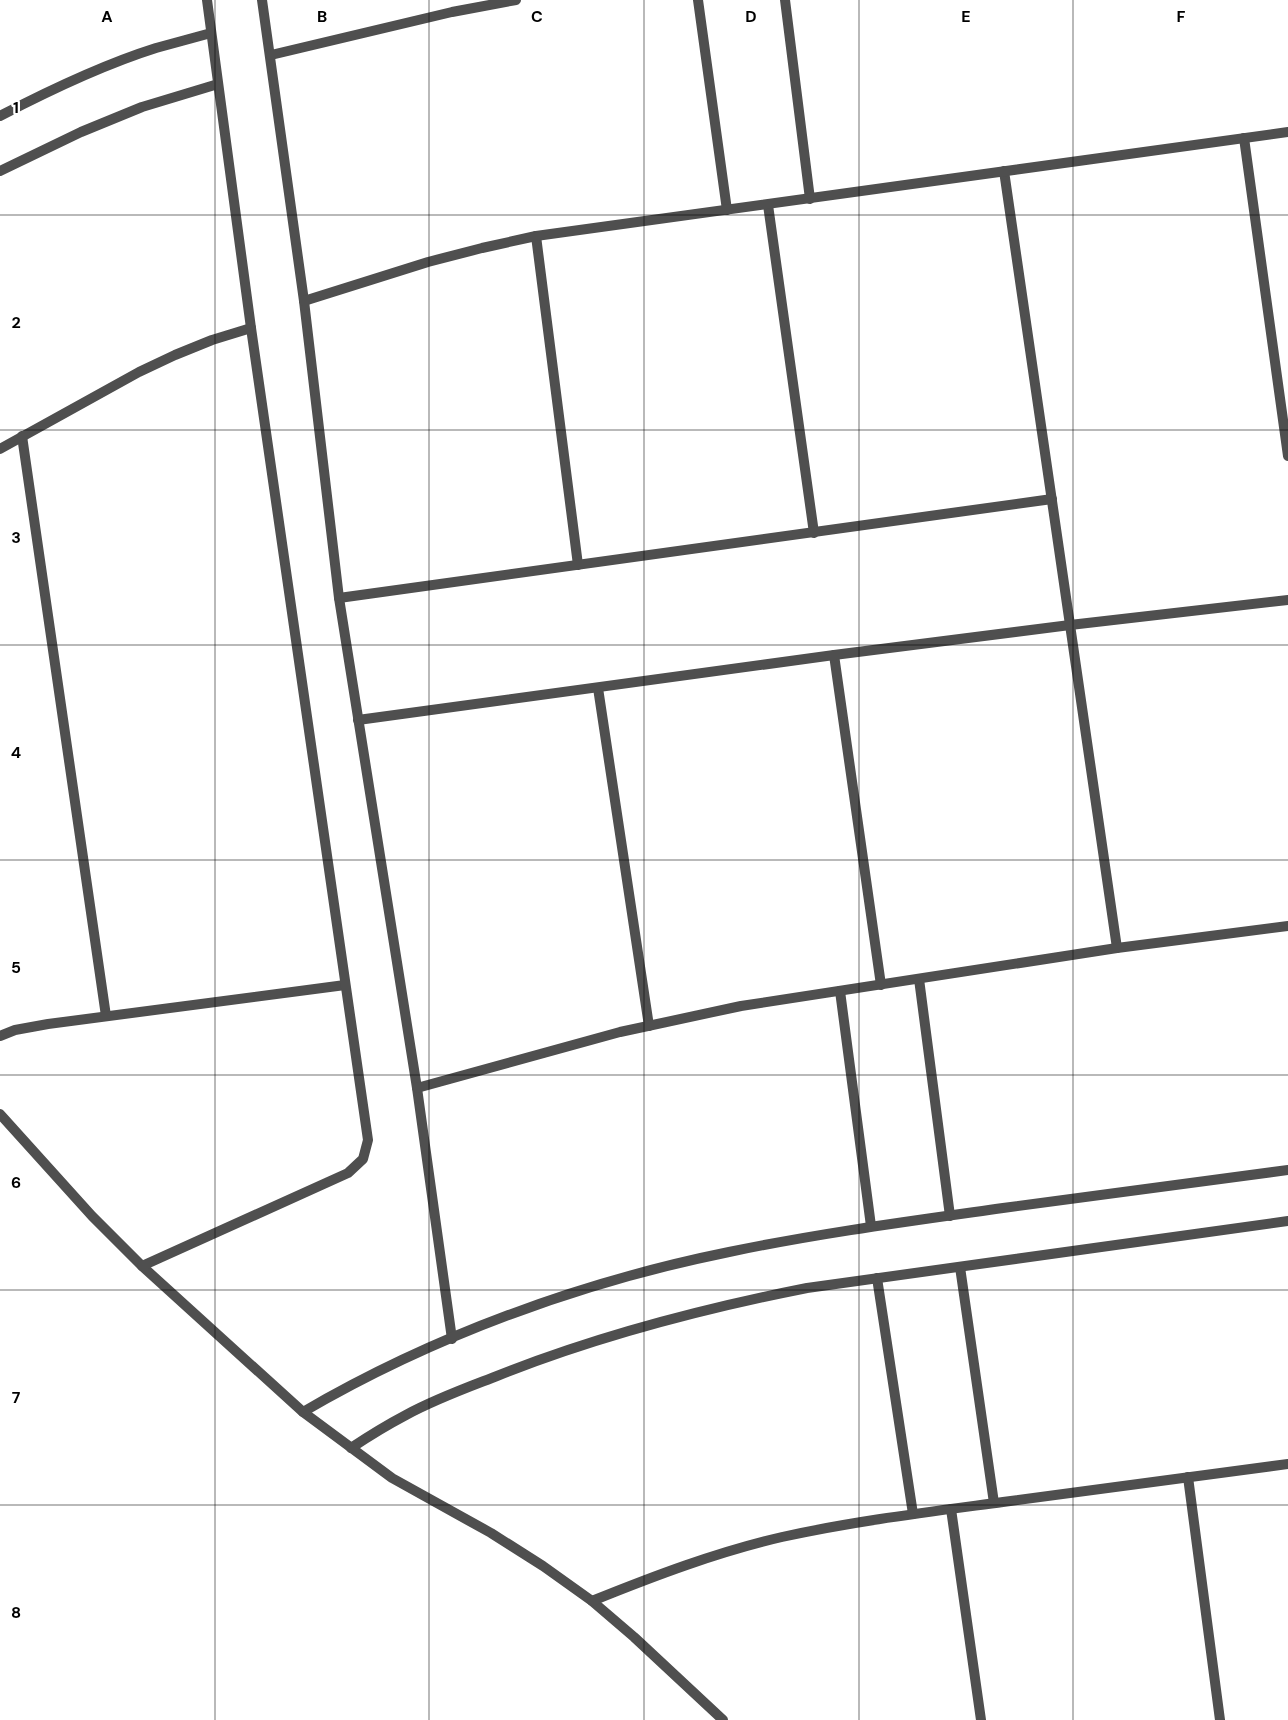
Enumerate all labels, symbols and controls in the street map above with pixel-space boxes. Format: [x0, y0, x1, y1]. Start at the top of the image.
text: A [101, 6, 113, 27]
text: B [317, 6, 327, 27]
text: C [531, 6, 543, 27]
text: D [745, 6, 757, 27]
text: E [961, 6, 971, 27]
text: F [1177, 6, 1186, 27]
text: 1 [13, 97, 19, 118]
text: 2 [11, 312, 21, 333]
text: 3 [11, 527, 21, 548]
text: 4 [11, 742, 21, 763]
text: 5 [11, 957, 21, 978]
text: 6 [11, 1172, 21, 1193]
text: 7 [12, 1387, 21, 1408]
text: 8 [11, 1602, 21, 1623]

